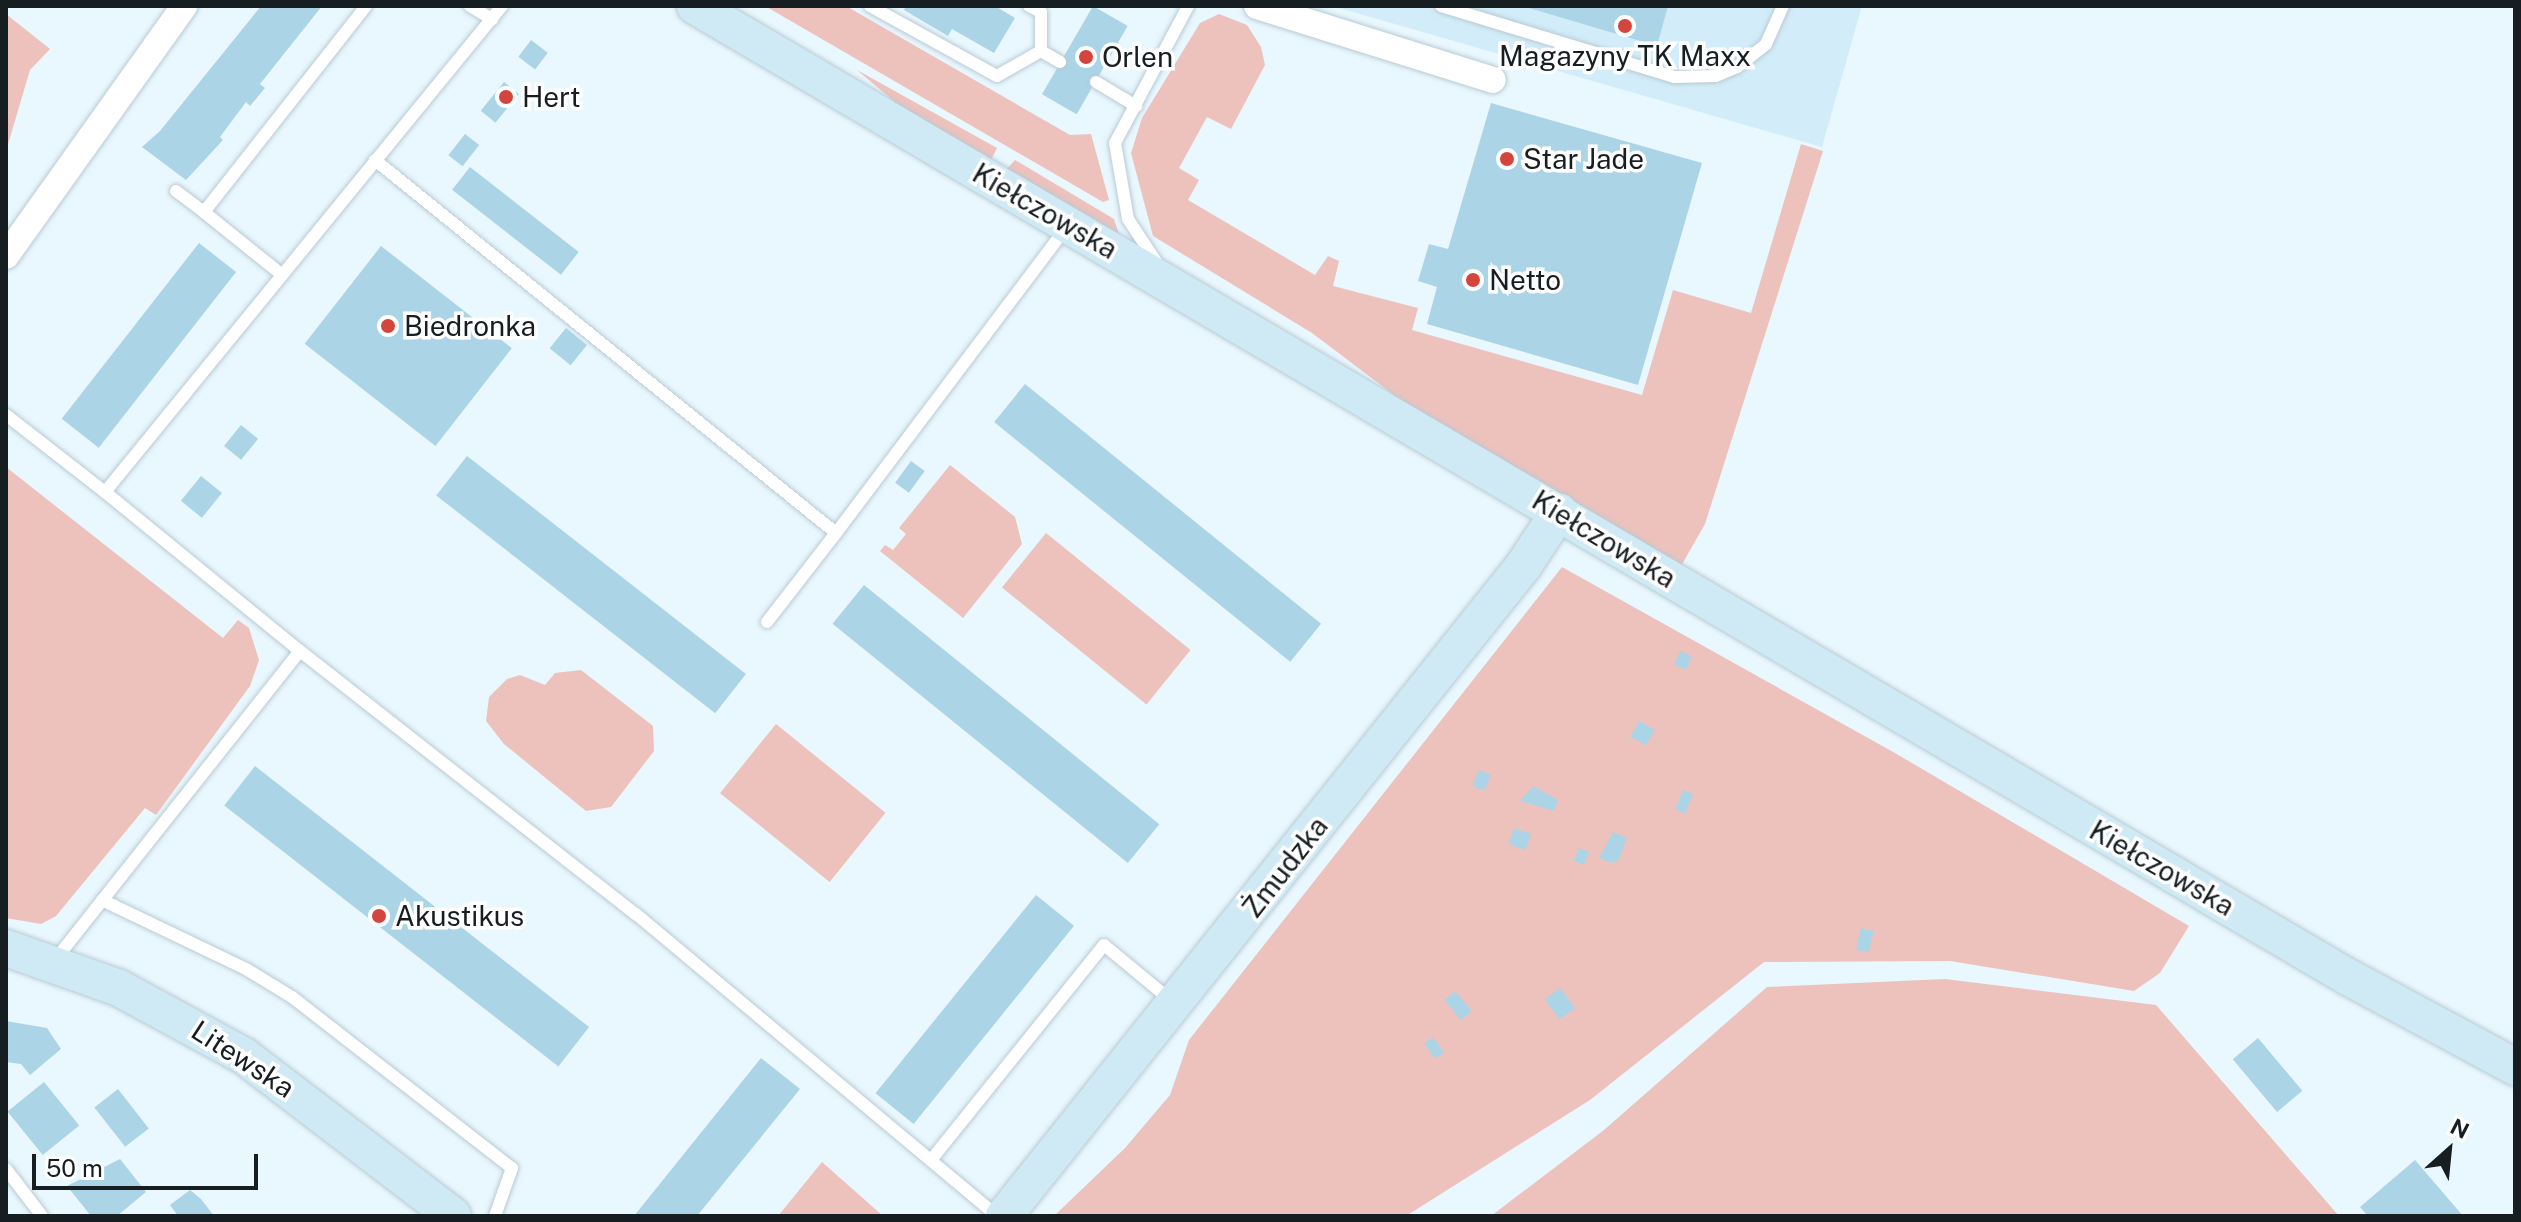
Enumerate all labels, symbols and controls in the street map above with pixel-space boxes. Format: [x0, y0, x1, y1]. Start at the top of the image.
marker: Magazyny TK Maxx [1616, 17, 1634, 35]
place label: Magazyny TK Maxx [1499, 39, 1751, 73]
place label: Orlen [1102, 40, 1173, 74]
marker: Orlen [1077, 48, 1095, 66]
place label: Hert [522, 80, 581, 114]
marker: Hert [497, 88, 515, 106]
place label: Star Jade [1523, 142, 1644, 176]
marker: Star Jade [1498, 150, 1516, 168]
street label: Kiełczowska [967, 156, 1123, 266]
place label: Netto [1489, 263, 1561, 297]
marker: Netto [1464, 271, 1482, 289]
place label: Biedronka [404, 309, 536, 343]
marker: Biedronka [379, 317, 397, 335]
street label: Kiełczowska [1526, 483, 1682, 595]
street label: Żmudzka [1235, 810, 1335, 924]
street label: Kiełczowska [2084, 813, 2240, 923]
place label: Akustikus [395, 899, 524, 933]
marker: Akustikus [370, 907, 388, 925]
street label: Litewska [185, 1013, 301, 1105]
north arrow [2409, 1110, 2489, 1190]
text: N [2446, 1113, 2473, 1144]
scale bar [36, 1138, 262, 1188]
text: 50 m [46, 1154, 103, 1182]

